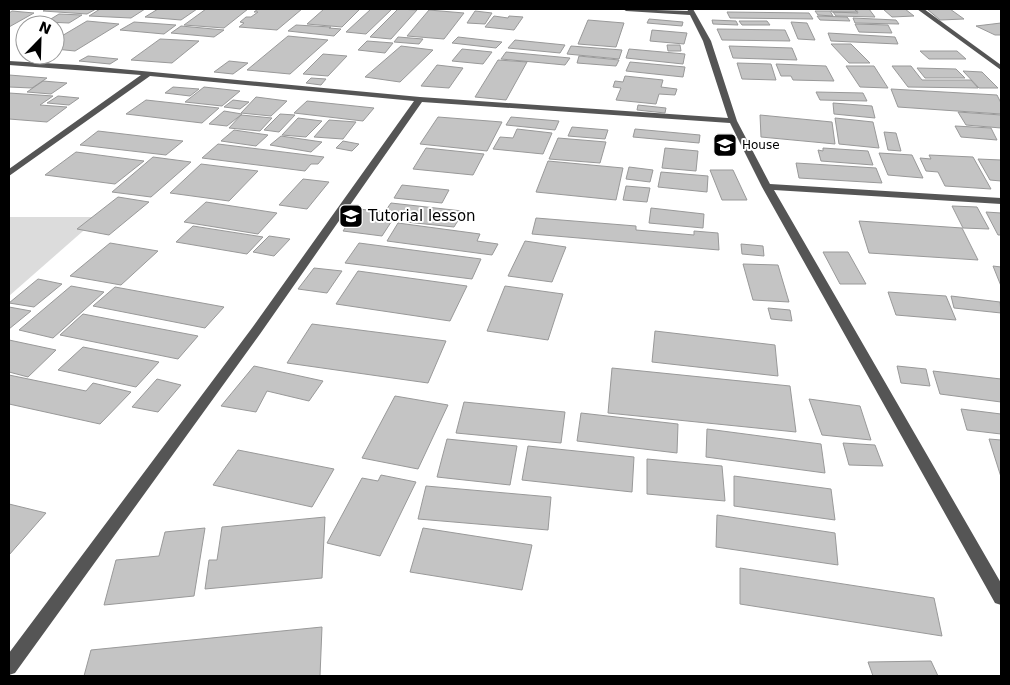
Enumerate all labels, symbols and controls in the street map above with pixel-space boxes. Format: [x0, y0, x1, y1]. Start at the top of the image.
north arrow [15, 15, 65, 65]
text: N [37, 18, 54, 38]
school or university icon: House [712, 132, 738, 158]
place label: House [742, 138, 780, 152]
school or university icon: Tutorial lesson [338, 203, 364, 229]
place label: Tutorial lesson [367, 207, 476, 225]

